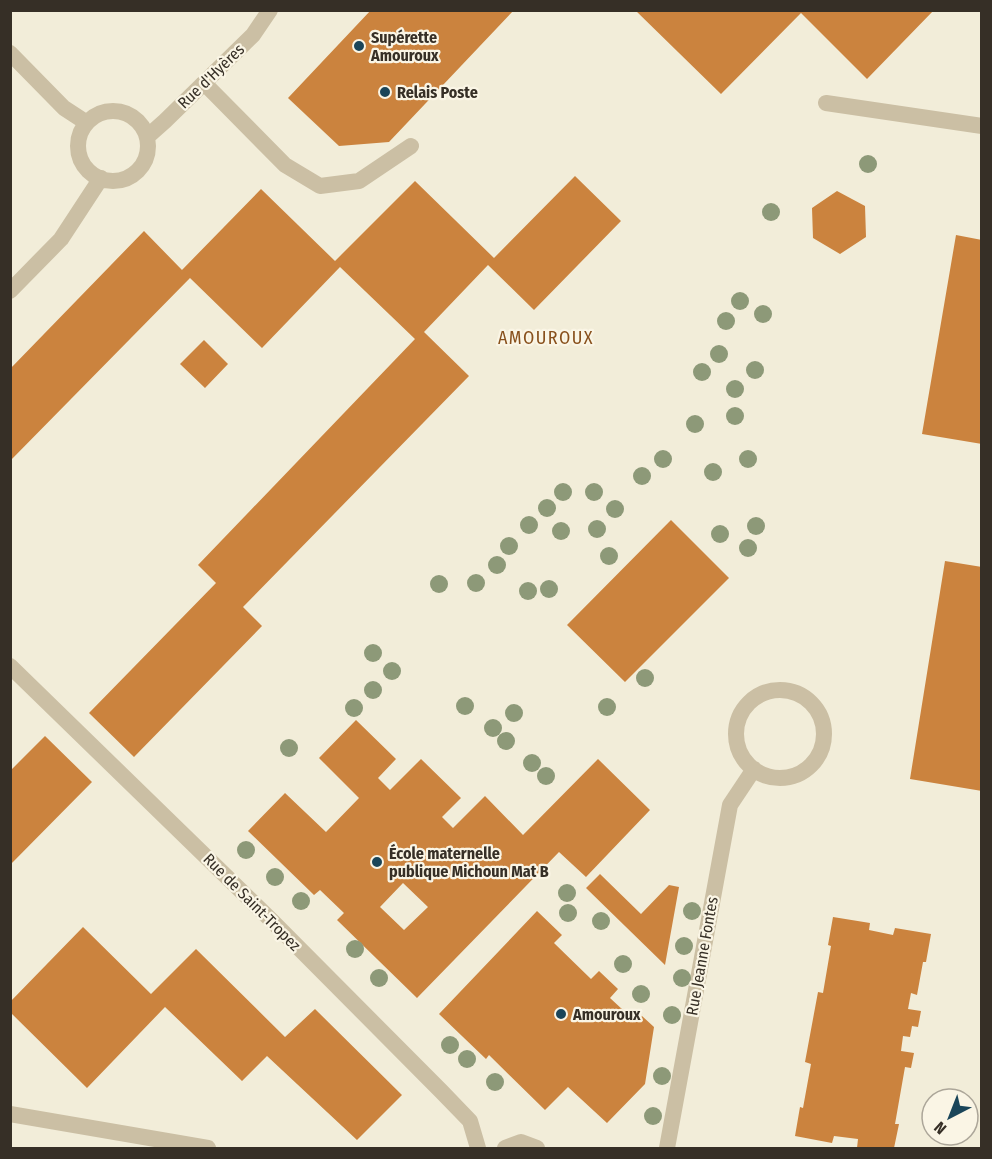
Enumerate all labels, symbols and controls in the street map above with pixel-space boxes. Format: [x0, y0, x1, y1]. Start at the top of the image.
place label: Supérette Amouroux [370, 28, 439, 65]
street label: Rue d'Hyères [174, 39, 248, 112]
marker: Supérette Amouroux [352, 39, 366, 53]
place label: Relais Poste [397, 83, 478, 102]
marker: Relais Poste [378, 85, 392, 99]
district label: AMOUROUX [498, 327, 594, 349]
place label: École maternelle publique Michoun Mat B [389, 843, 549, 881]
street label: Rue de Saint-Tropez [199, 849, 305, 955]
marker: École maternelle publique Michoun Mat B [370, 855, 384, 869]
street label: Rue Jeanne Fontes [682, 895, 722, 1017]
place label: Amouroux [572, 1005, 641, 1024]
marker: Amouroux [554, 1007, 568, 1021]
north arrow [920, 1087, 980, 1147]
text: N [930, 1118, 950, 1138]

